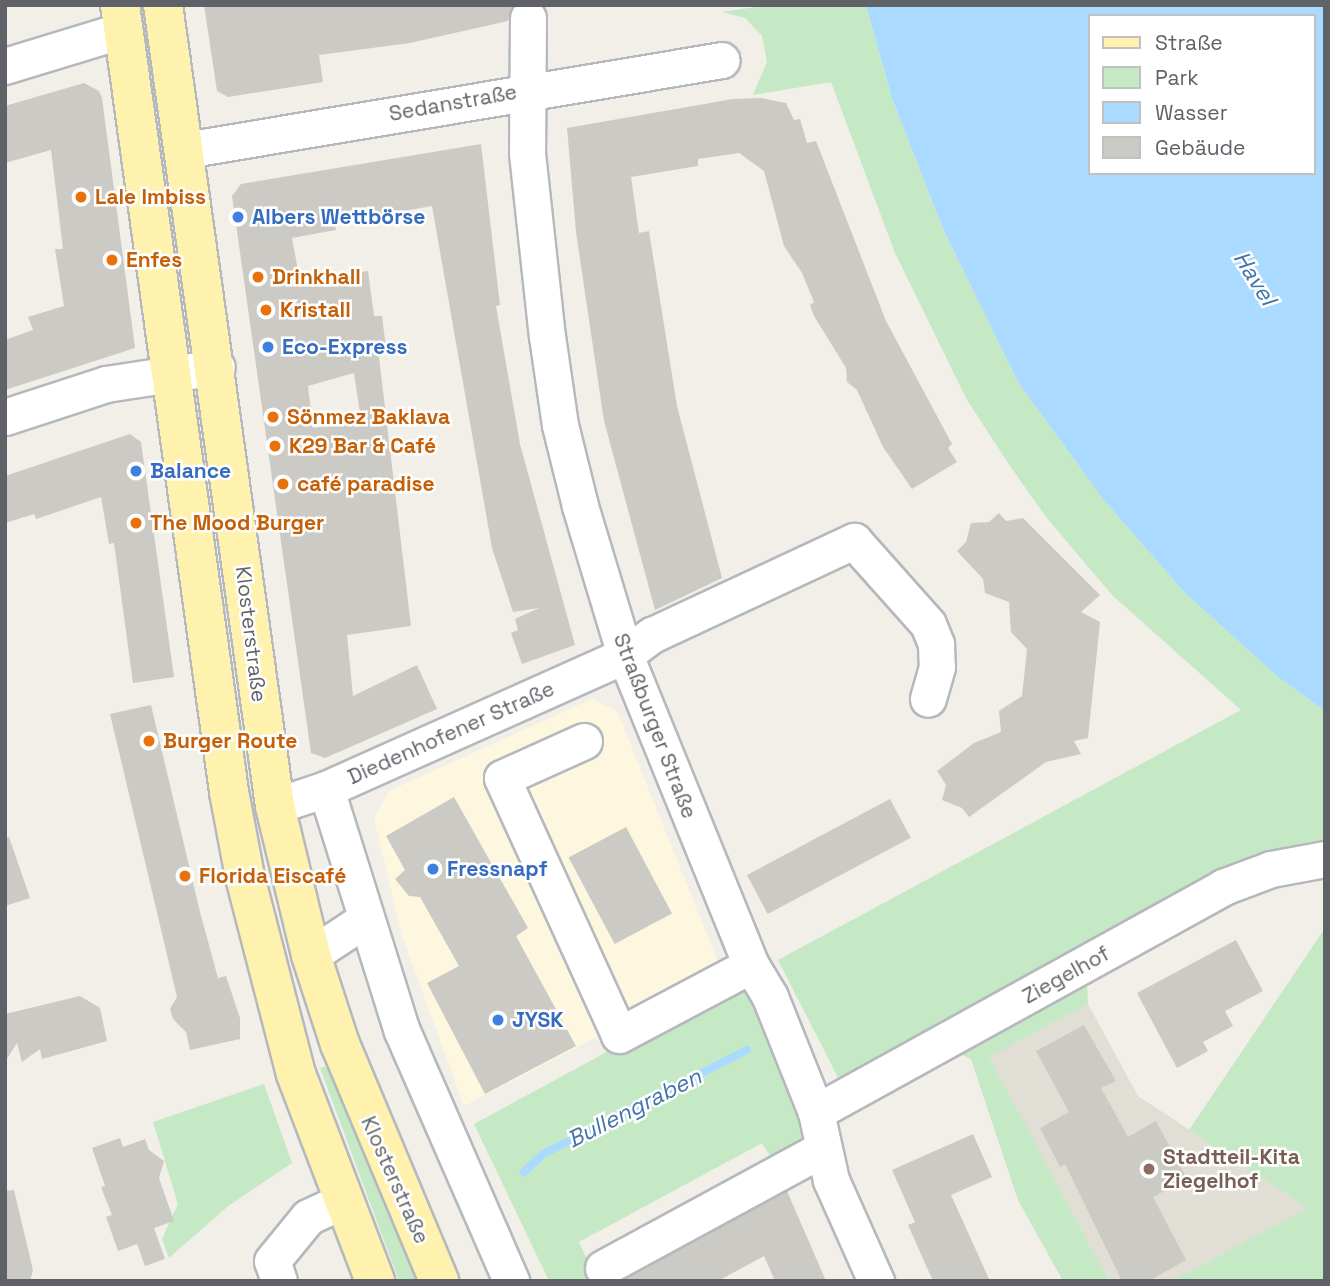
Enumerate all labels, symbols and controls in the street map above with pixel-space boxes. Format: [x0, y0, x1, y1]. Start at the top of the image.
legend [1088, 14, 1316, 175]
text: Straße [1155, 29, 1223, 56]
text: Park [1155, 64, 1199, 91]
street label: Sedanstraße [387, 79, 519, 127]
text: Wasser [1155, 99, 1228, 126]
text: Gebäude [1155, 134, 1245, 161]
place label: Lale Imbiss [95, 184, 206, 210]
marker: Lale Imbiss [73, 189, 89, 205]
place label: Albers Wettbörse [252, 204, 426, 230]
marker: Albers Wettbörse [230, 209, 246, 225]
water label: Havel [1228, 246, 1282, 310]
place label: Enfes [126, 247, 182, 273]
marker: Enfes [104, 252, 120, 268]
place label: Drinkhall [272, 264, 361, 290]
marker: Drinkhall [250, 269, 266, 285]
place label: Kristall [280, 297, 351, 323]
marker: Kristall [258, 302, 274, 318]
place label: Eco-Express [282, 334, 407, 360]
marker: Eco-Express [260, 339, 276, 355]
place label: Sönmez Baklava [287, 404, 450, 430]
marker: Sönmez Baklava [265, 409, 281, 425]
place label: K29 Bar & Café [289, 433, 436, 459]
marker: K29 Bar & Café [267, 438, 283, 454]
place label: Balance [150, 458, 231, 484]
marker: Balance [128, 463, 144, 479]
place label: café paradise [297, 471, 435, 497]
marker: café paradise [275, 476, 291, 492]
place label: The Mood Burger [150, 510, 324, 536]
marker: The Mood Burger [128, 515, 144, 531]
street label: Klosterstraße [230, 565, 272, 703]
street label: Straßburger Straße [608, 630, 702, 822]
street label: Diedenhofener Straße [344, 676, 558, 790]
place label: Burger Route [163, 728, 297, 754]
marker: Burger Route [141, 733, 157, 749]
place label: Fressnapf [447, 856, 548, 882]
marker: Fressnapf [425, 861, 441, 877]
place label: Florida Eiscafé [199, 863, 346, 889]
marker: Florida Eiscafé [177, 868, 193, 884]
street label: Ziegelhof [1018, 941, 1114, 1009]
place label: JYSK [512, 1007, 563, 1033]
marker: JYSK [490, 1012, 506, 1028]
water label: Bullengraben [562, 1062, 706, 1154]
street label: Klosterstraße [356, 1112, 434, 1248]
place label: Stadtteil-Kita Ziegelhof [1163, 1144, 1300, 1194]
marker: Stadtteil-Kita Ziegelhof [1141, 1161, 1157, 1177]

